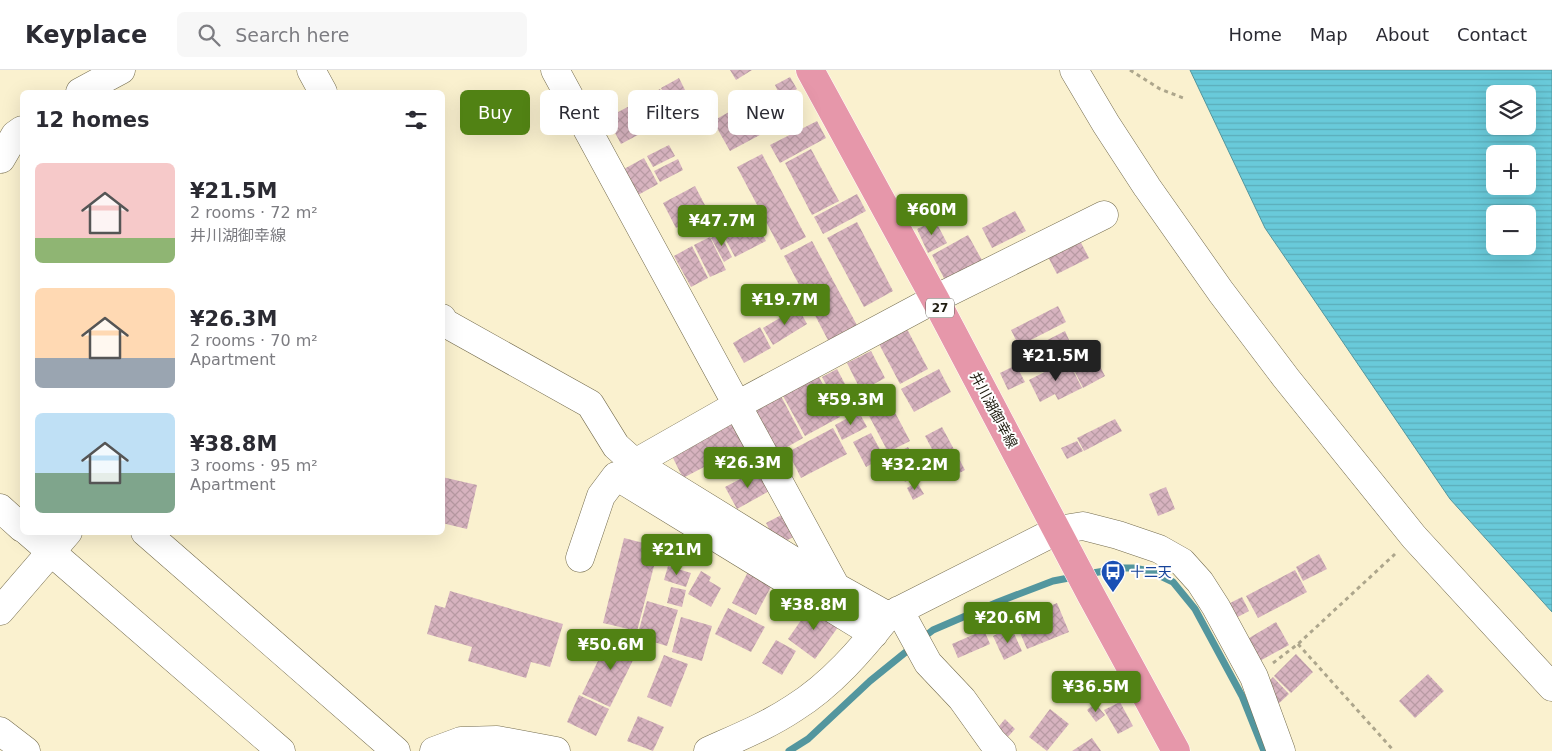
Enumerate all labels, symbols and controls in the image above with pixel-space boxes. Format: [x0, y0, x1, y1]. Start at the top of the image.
search box [177, 12, 527, 57]
text: Keyplace [25, 21, 147, 49]
icon: search [195, 21, 223, 49]
text: Search here [235, 24, 349, 46]
text: Home [1229, 24, 1282, 45]
text: Map [1310, 24, 1348, 45]
text: About [1376, 24, 1429, 45]
text: Contact [1457, 24, 1527, 45]
map controls [1486, 85, 1536, 255]
button: layers [1486, 85, 1536, 135]
chip: Buy [460, 90, 530, 135]
chip: Rent [540, 90, 618, 135]
chip: Filters [628, 90, 718, 135]
chip: New [728, 90, 803, 135]
icon: filters [402, 106, 430, 134]
text: 12 homes [35, 108, 150, 132]
button: + [1486, 145, 1536, 195]
text: ¥21.5M [190, 179, 277, 203]
icon: home [75, 183, 135, 243]
pin: ¥60M [902, 194, 962, 236]
text: ¥60M [907, 200, 957, 219]
text: 2 rooms · 72 m² [190, 203, 318, 222]
pin: ¥47.7M [681, 204, 763, 247]
button: − [1486, 205, 1536, 255]
text: ¥47.7M [689, 211, 755, 230]
text: 井川湖御幸線 [190, 226, 286, 245]
pin: ¥19.7M [744, 284, 826, 326]
text: ¥19.7M [752, 290, 818, 309]
road number: 27 [926, 298, 954, 318]
text: ¥26.3M [190, 307, 277, 331]
icon: home [75, 308, 135, 368]
text: 2 rooms · 70 m² [190, 331, 318, 350]
pin: ¥21.5M [1015, 340, 1097, 382]
text: ¥21.5M [1023, 346, 1089, 365]
text: Apartment [190, 350, 276, 369]
street label: 井川湖御幸線 [967, 369, 1021, 451]
pin: ¥59.3M [810, 384, 892, 426]
text: ¥59.3M [818, 390, 884, 409]
text: ¥38.8M [190, 432, 277, 456]
icon: home [75, 433, 135, 493]
pin: ¥26.3M [707, 446, 789, 489]
pin: ¥32.2M [874, 448, 956, 491]
text: ¥26.3M [715, 453, 781, 472]
text: ¥32.2M [882, 455, 948, 474]
text: 3 rooms · 95 m² [190, 456, 318, 475]
text: Apartment [190, 475, 276, 494]
pin: ¥21M [647, 534, 707, 576]
text: ¥21M [652, 540, 702, 559]
bus stop icon: 十二天 [1100, 559, 1126, 593]
place label: 十二天 [1130, 564, 1172, 580]
pin: ¥38.8M [773, 588, 855, 631]
text: ¥38.8M [781, 595, 847, 614]
pin: ¥20.6M [967, 602, 1049, 644]
text: ¥20.6M [975, 608, 1041, 627]
pin: ¥50.6M [570, 628, 652, 671]
text: ¥50.6M [578, 635, 644, 654]
pin: ¥36.5M [1055, 670, 1137, 713]
text: ¥36.5M [1063, 677, 1129, 696]

